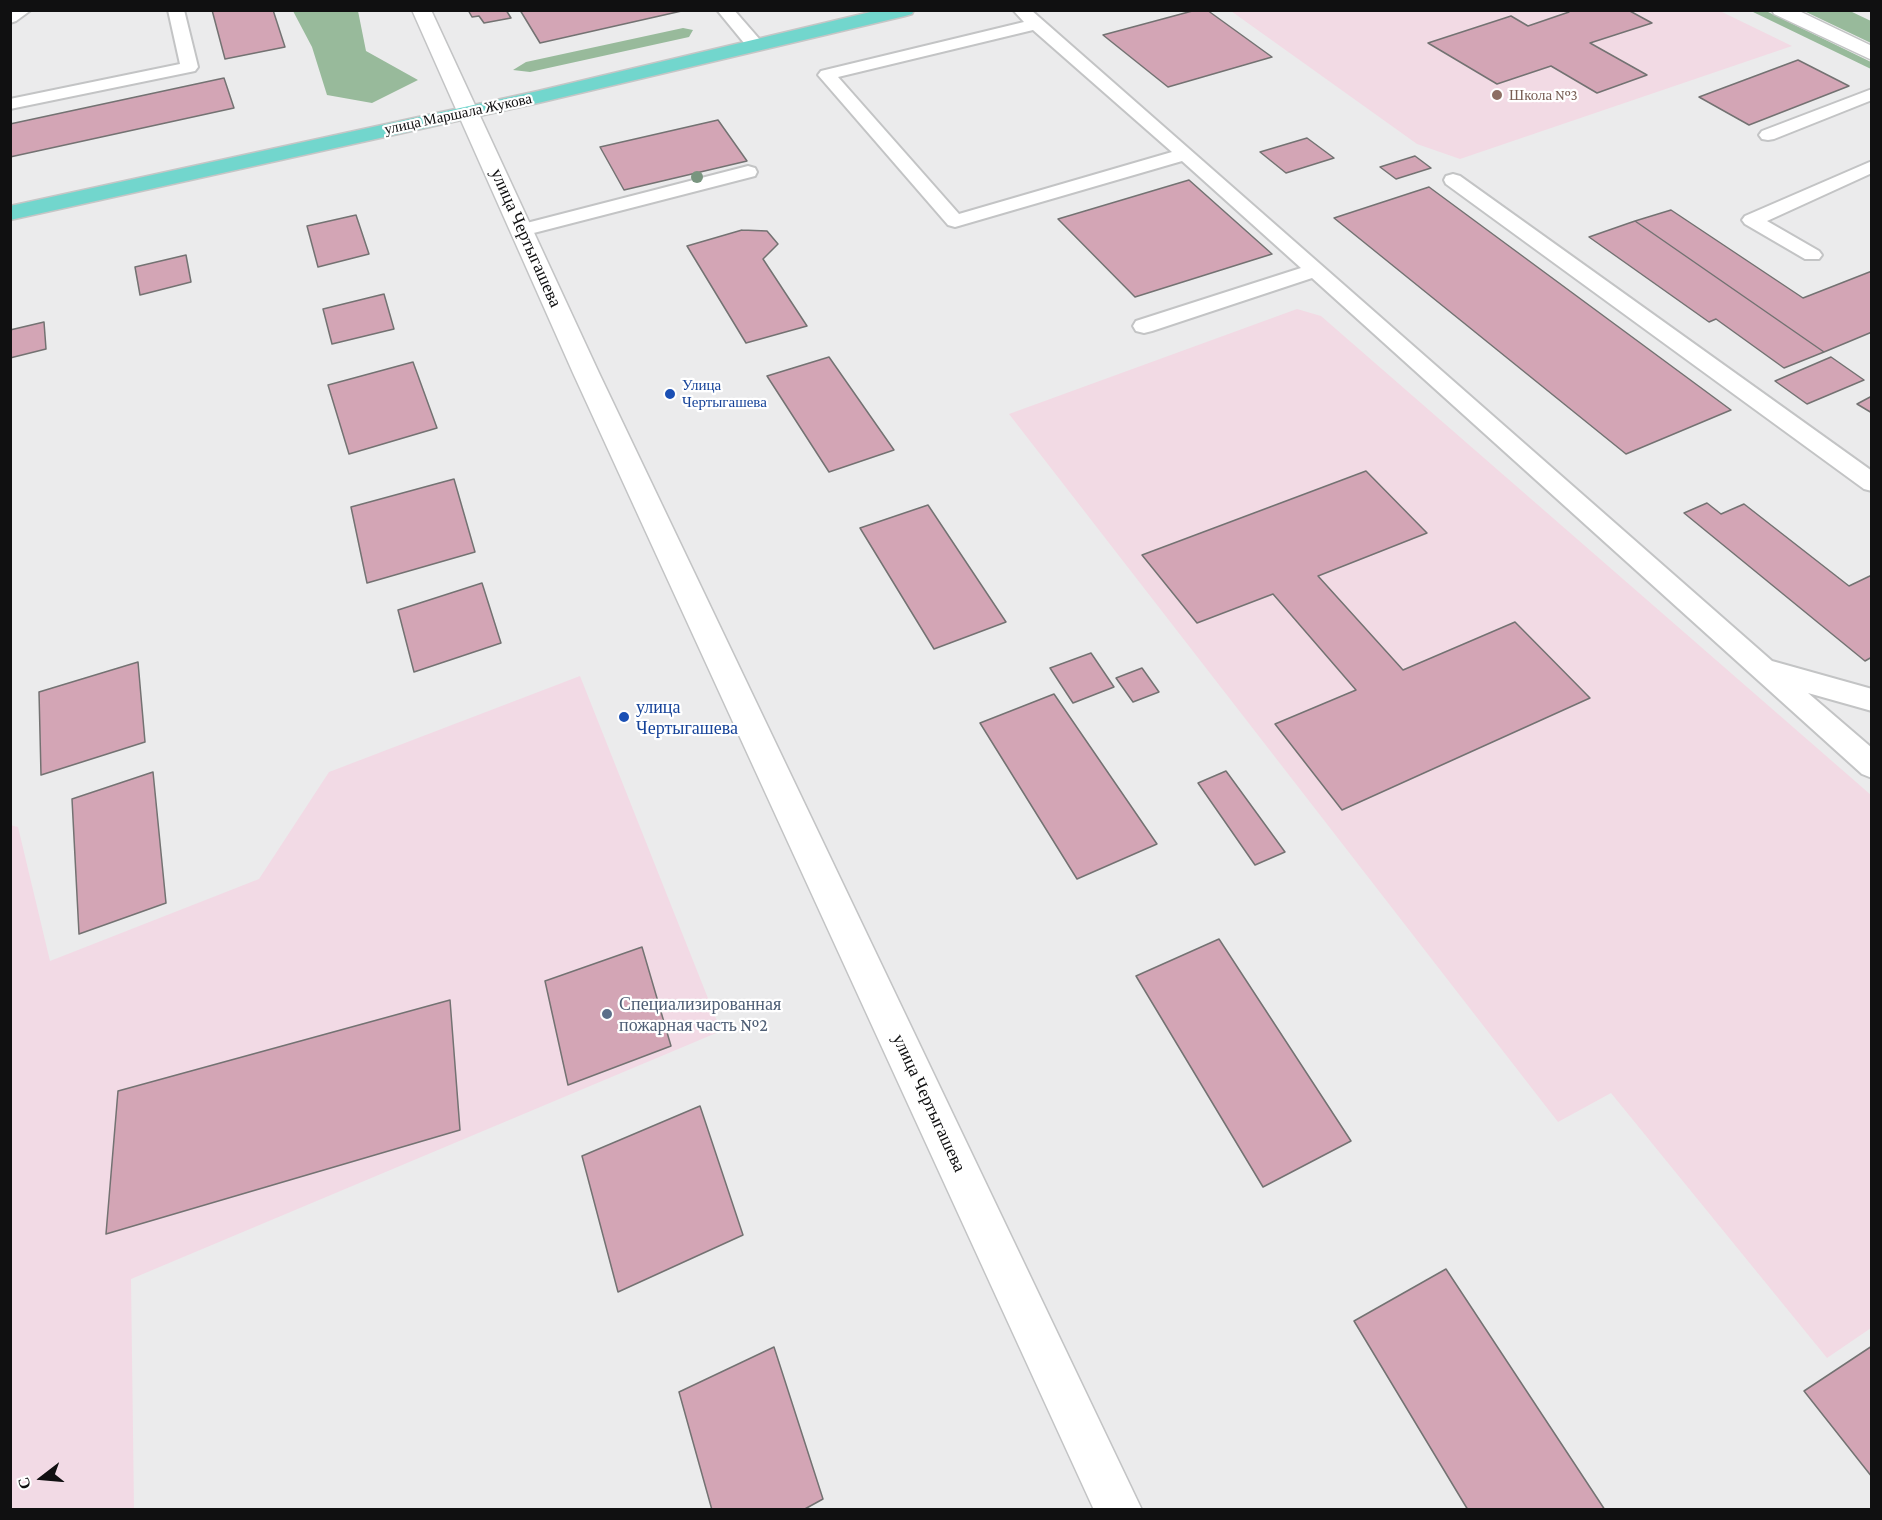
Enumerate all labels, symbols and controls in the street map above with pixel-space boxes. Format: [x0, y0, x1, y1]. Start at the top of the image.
place label: Школа №3 [1509, 86, 1578, 104]
marker: Школа №3 [1490, 88, 1504, 102]
street label: улица Маршала Жукова [383, 90, 533, 138]
street label: улица Чертыгашева [486, 165, 566, 311]
place label: Улица Чертыгашева [682, 376, 767, 411]
marker: Улица Чертыгашева [663, 387, 677, 401]
place label: улица Чертыгашева [636, 696, 738, 738]
marker: улица Чертыгашева [617, 710, 631, 724]
place label: Специализированная пожарная часть №2 [619, 993, 781, 1036]
marker: Специализированная пожарная часть №2 [600, 1007, 614, 1021]
street label: улица Чертыгашева [888, 1031, 970, 1175]
north arrow [12, 1448, 72, 1508]
text: С [14, 1475, 34, 1491]

